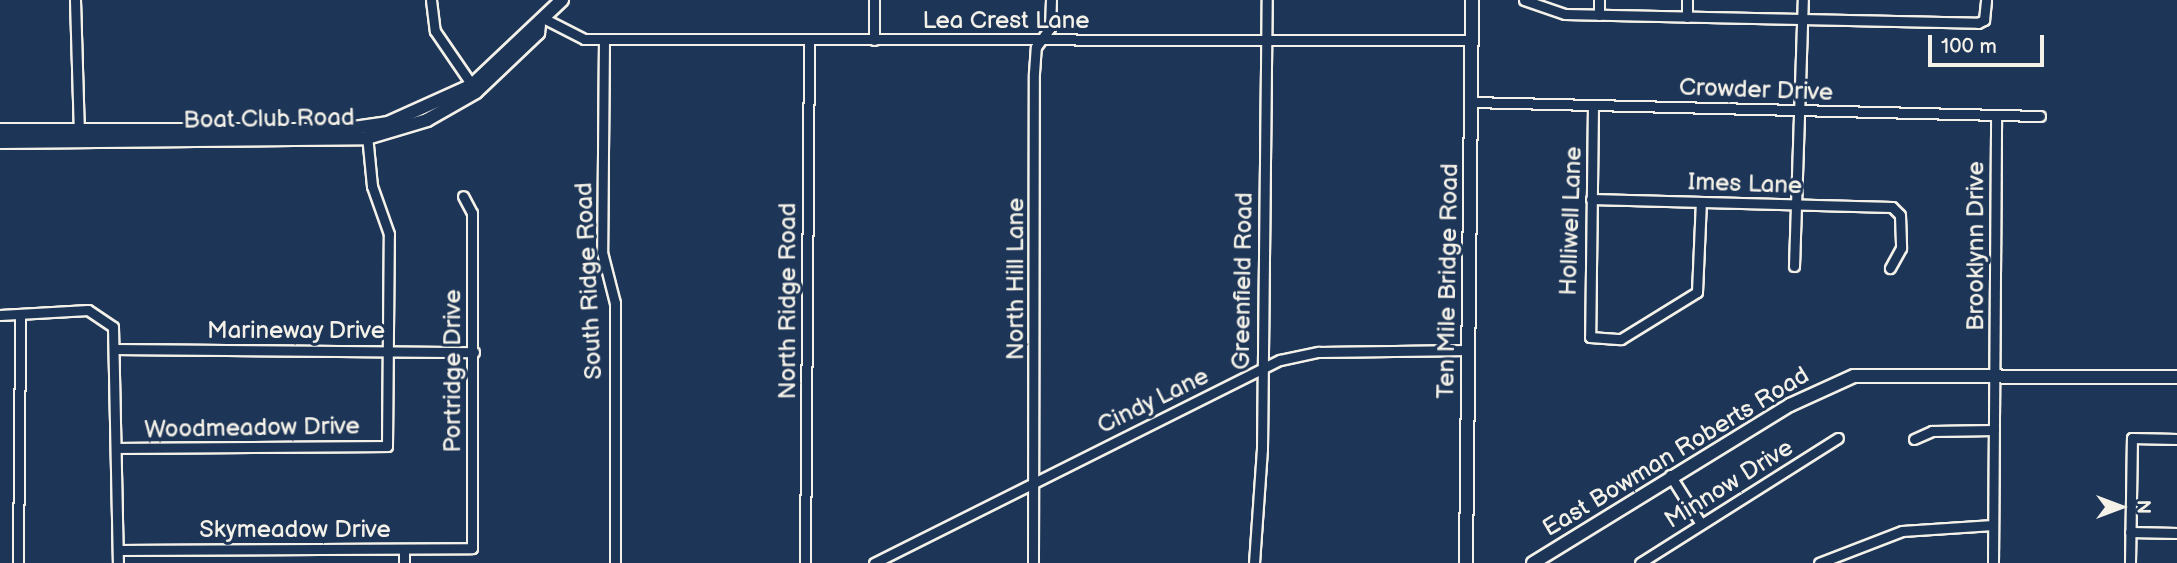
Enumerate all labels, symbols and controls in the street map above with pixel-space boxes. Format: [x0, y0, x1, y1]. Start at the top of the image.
street label: Lea Crest Lane [922, 7, 1090, 35]
scale bar [1932, 21, 2048, 65]
text: 100 m [1941, 34, 1997, 59]
street label: Crowder Drive [1678, 73, 1834, 107]
street label: Boat Club Road [183, 103, 355, 135]
street label: Holliwell Lane [1554, 146, 1588, 296]
street label: Brooklynn Drive [1962, 161, 1990, 331]
street label: Ten Mile Bridge Road [1432, 163, 1464, 399]
street label: Imes Lane [1687, 168, 1803, 200]
street label: South Ridge Road [569, 182, 609, 380]
street label: Greenfield Road [1227, 192, 1259, 370]
street label: North Hill Lane [1002, 198, 1030, 360]
street label: North Ridge Road [774, 203, 802, 399]
street label: Portridge Drive [439, 289, 467, 453]
street label: Marineway Drive [206, 317, 386, 345]
street label: Cindy Lane [1092, 361, 1214, 441]
street label: East Bowman Roberts Road [1538, 361, 1814, 543]
street label: Woodmeadow Drive [144, 412, 360, 444]
street label: Minnow Drive [1660, 433, 1798, 535]
north arrow [2086, 472, 2156, 542]
text: N [2131, 500, 2154, 514]
street label: Skymeadow Drive [199, 516, 391, 544]

